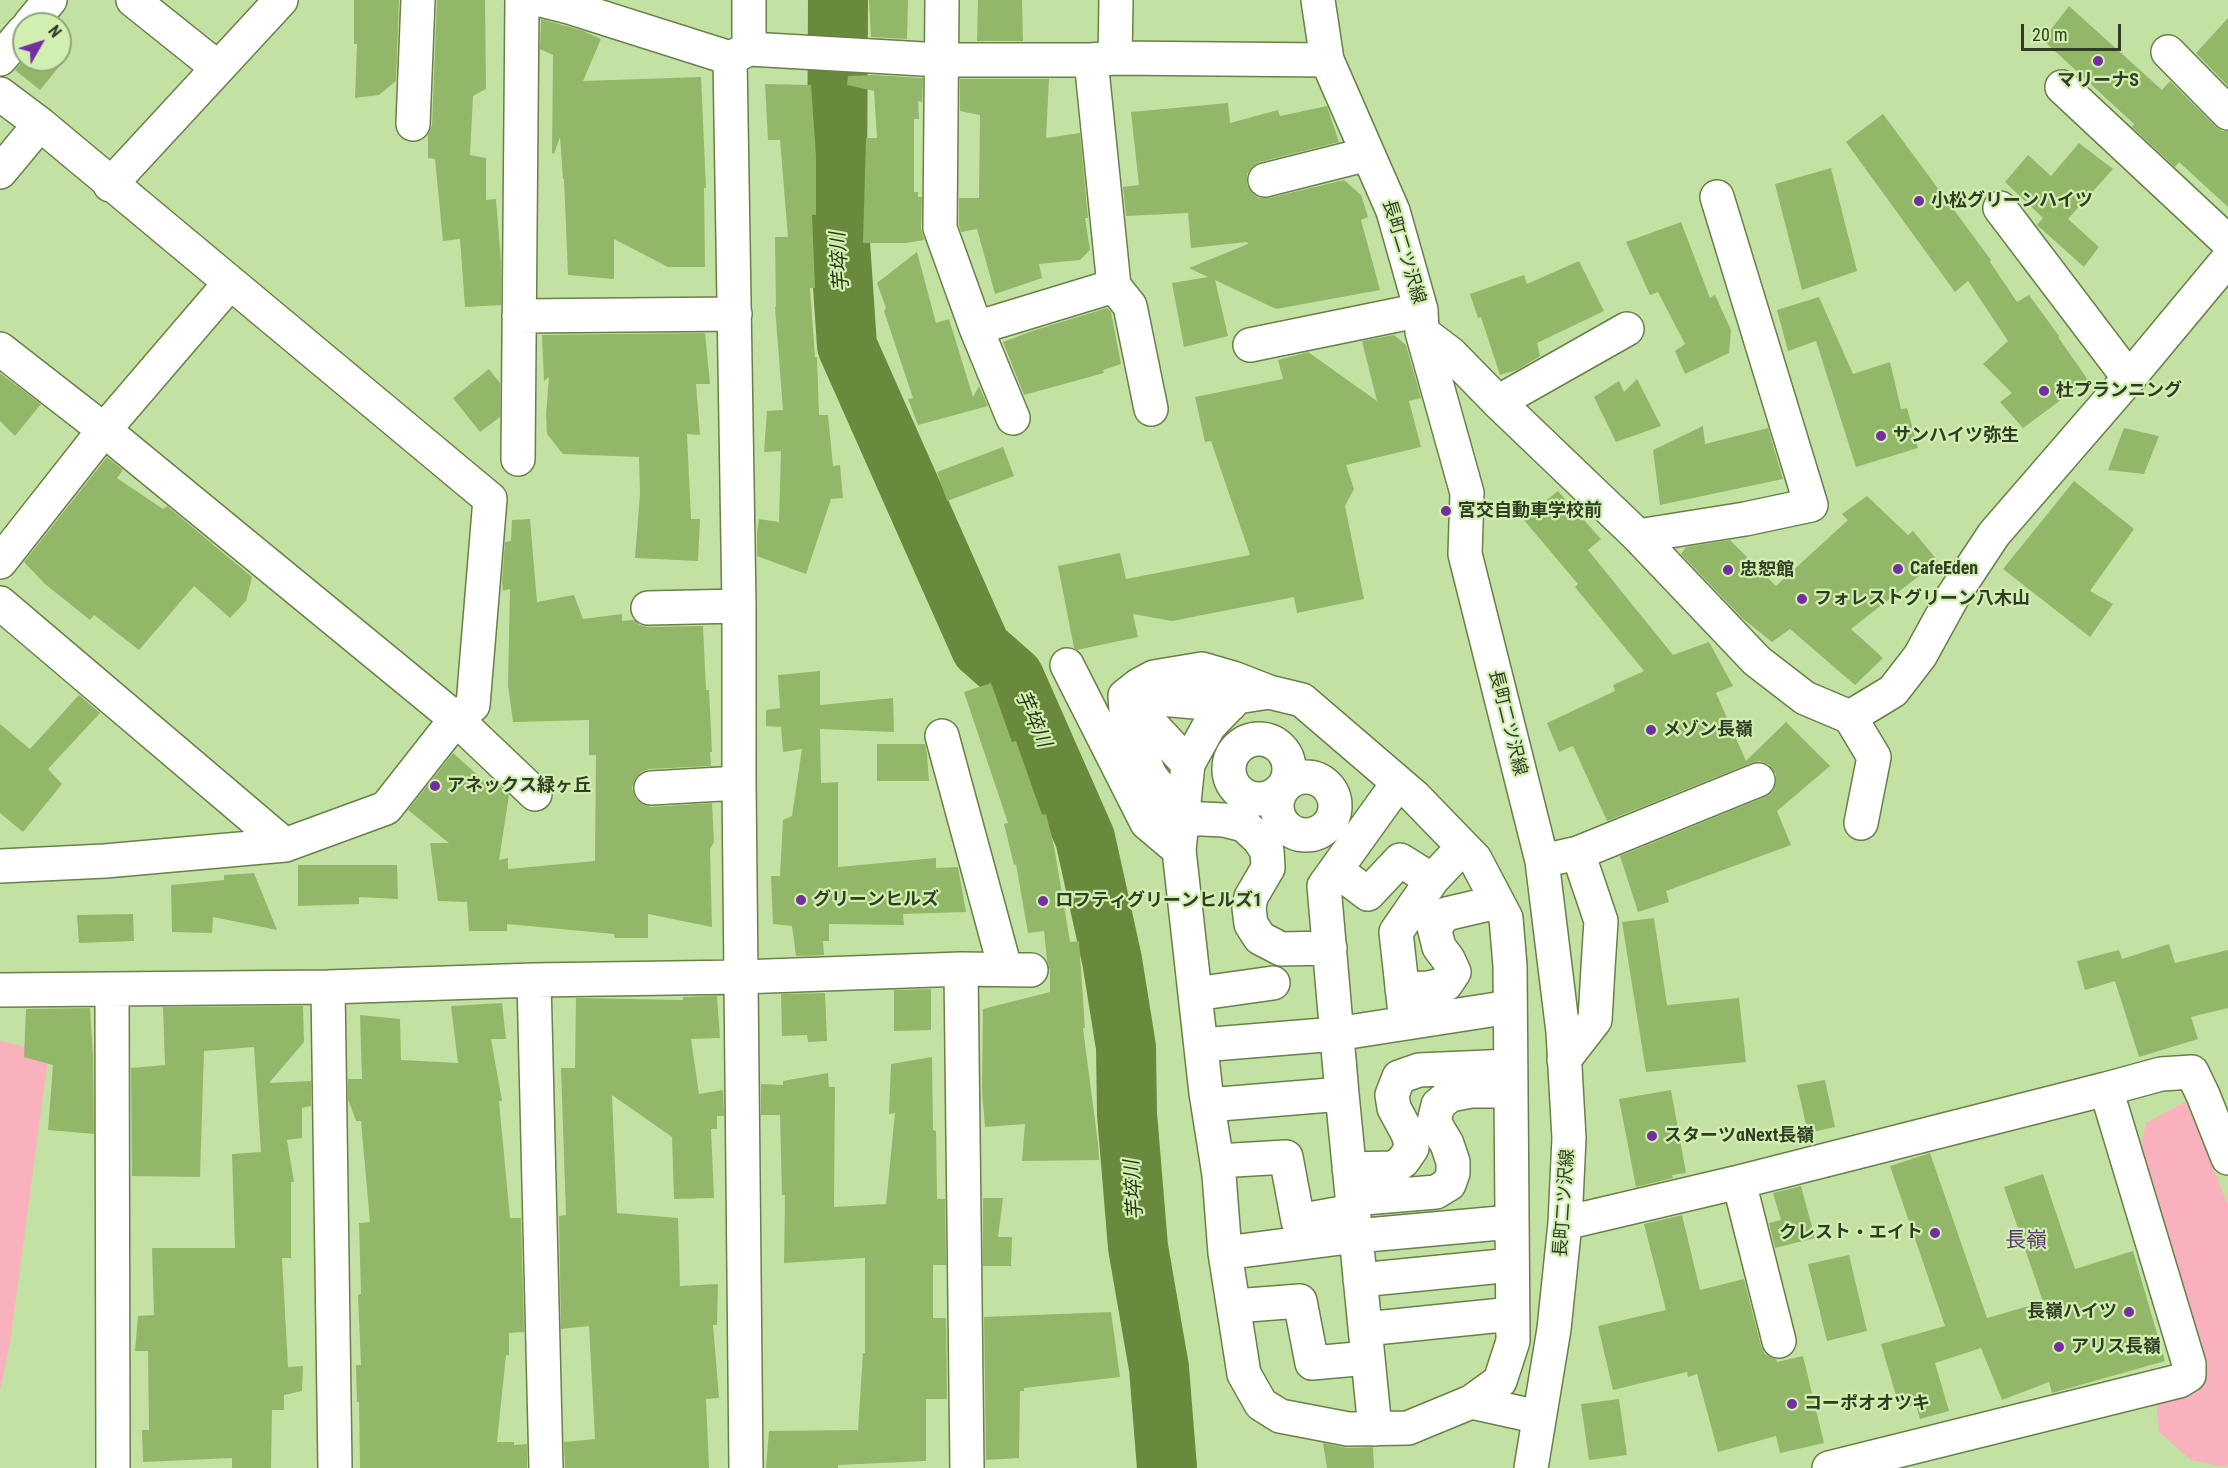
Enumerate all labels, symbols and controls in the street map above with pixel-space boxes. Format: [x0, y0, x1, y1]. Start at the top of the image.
north arrow [12, 12, 72, 72]
scale bar [2024, 12, 2124, 50]
text: N [44, 22, 65, 41]
text: 20 m [2032, 24, 2067, 45]
marker: マリーナS [2091, 54, 2105, 68]
place label: マリーナS [2057, 70, 2139, 92]
place label: 小松グリーンハイツ [1931, 190, 2093, 212]
marker: 小松グリーンハイツ [1912, 194, 1926, 208]
street label: 長町二ツ沢線 [1377, 197, 1429, 307]
water label: 芋埣川 [827, 231, 855, 293]
place label: 杜プランニング [2056, 380, 2182, 402]
marker: 杜プランニング [2037, 384, 2051, 398]
place label: サンハイツ弥生 [1893, 425, 2019, 447]
marker: サンハイツ弥生 [1874, 429, 1888, 443]
place label: 宮交自動車学校前 [1458, 500, 1602, 522]
marker: 宮交自動車学校前 [1439, 504, 1453, 518]
place label: CafeEden [1910, 558, 1978, 580]
place label: 忠恕館 [1740, 559, 1794, 581]
marker: CafeEden [1891, 562, 1905, 576]
marker: 忠恕館 [1721, 563, 1735, 577]
place label: フォレストグリーン八木山 [1814, 588, 2030, 610]
marker: フォレストグリーン八木山 [1795, 592, 1809, 606]
street label: 長町二ツ沢線 [1483, 668, 1531, 778]
water label: 芋埣川 [1009, 687, 1055, 751]
place label: メゾン長嶺 [1663, 719, 1753, 741]
marker: メゾン長嶺 [1644, 723, 1658, 737]
place label: アネックス緑ヶ丘 [447, 775, 591, 797]
marker: アネックス緑ヶ丘 [428, 779, 442, 793]
place label: グリーンヒルズ [813, 889, 939, 911]
place label: ロフティグリーンヒルズ1 [1055, 890, 1262, 912]
marker: グリーンヒルズ [794, 893, 808, 907]
marker: ロフティグリーンヒルズ1 [1036, 894, 1050, 908]
place label: スターツαNext長嶺 [1664, 1125, 1814, 1147]
marker: スターツαNext長嶺 [1645, 1129, 1659, 1143]
street label: 長町二ツ沢線 [1550, 1148, 1580, 1258]
water label: 芋埣川 [1121, 1159, 1149, 1221]
place label: クレスト・エイト [1779, 1222, 1923, 1244]
marker: クレスト・エイト [1928, 1226, 1942, 1240]
district label: 長嶺 [2005, 1229, 2047, 1255]
place label: 長嶺ハイツ [2027, 1301, 2117, 1323]
marker: 長嶺ハイツ [2122, 1305, 2136, 1319]
place label: アリス長嶺 [2071, 1336, 2161, 1358]
marker: アリス長嶺 [2052, 1340, 2066, 1354]
place label: コーポオオツキ [1804, 1393, 1930, 1415]
marker: コーポオオツキ [1785, 1397, 1799, 1411]

